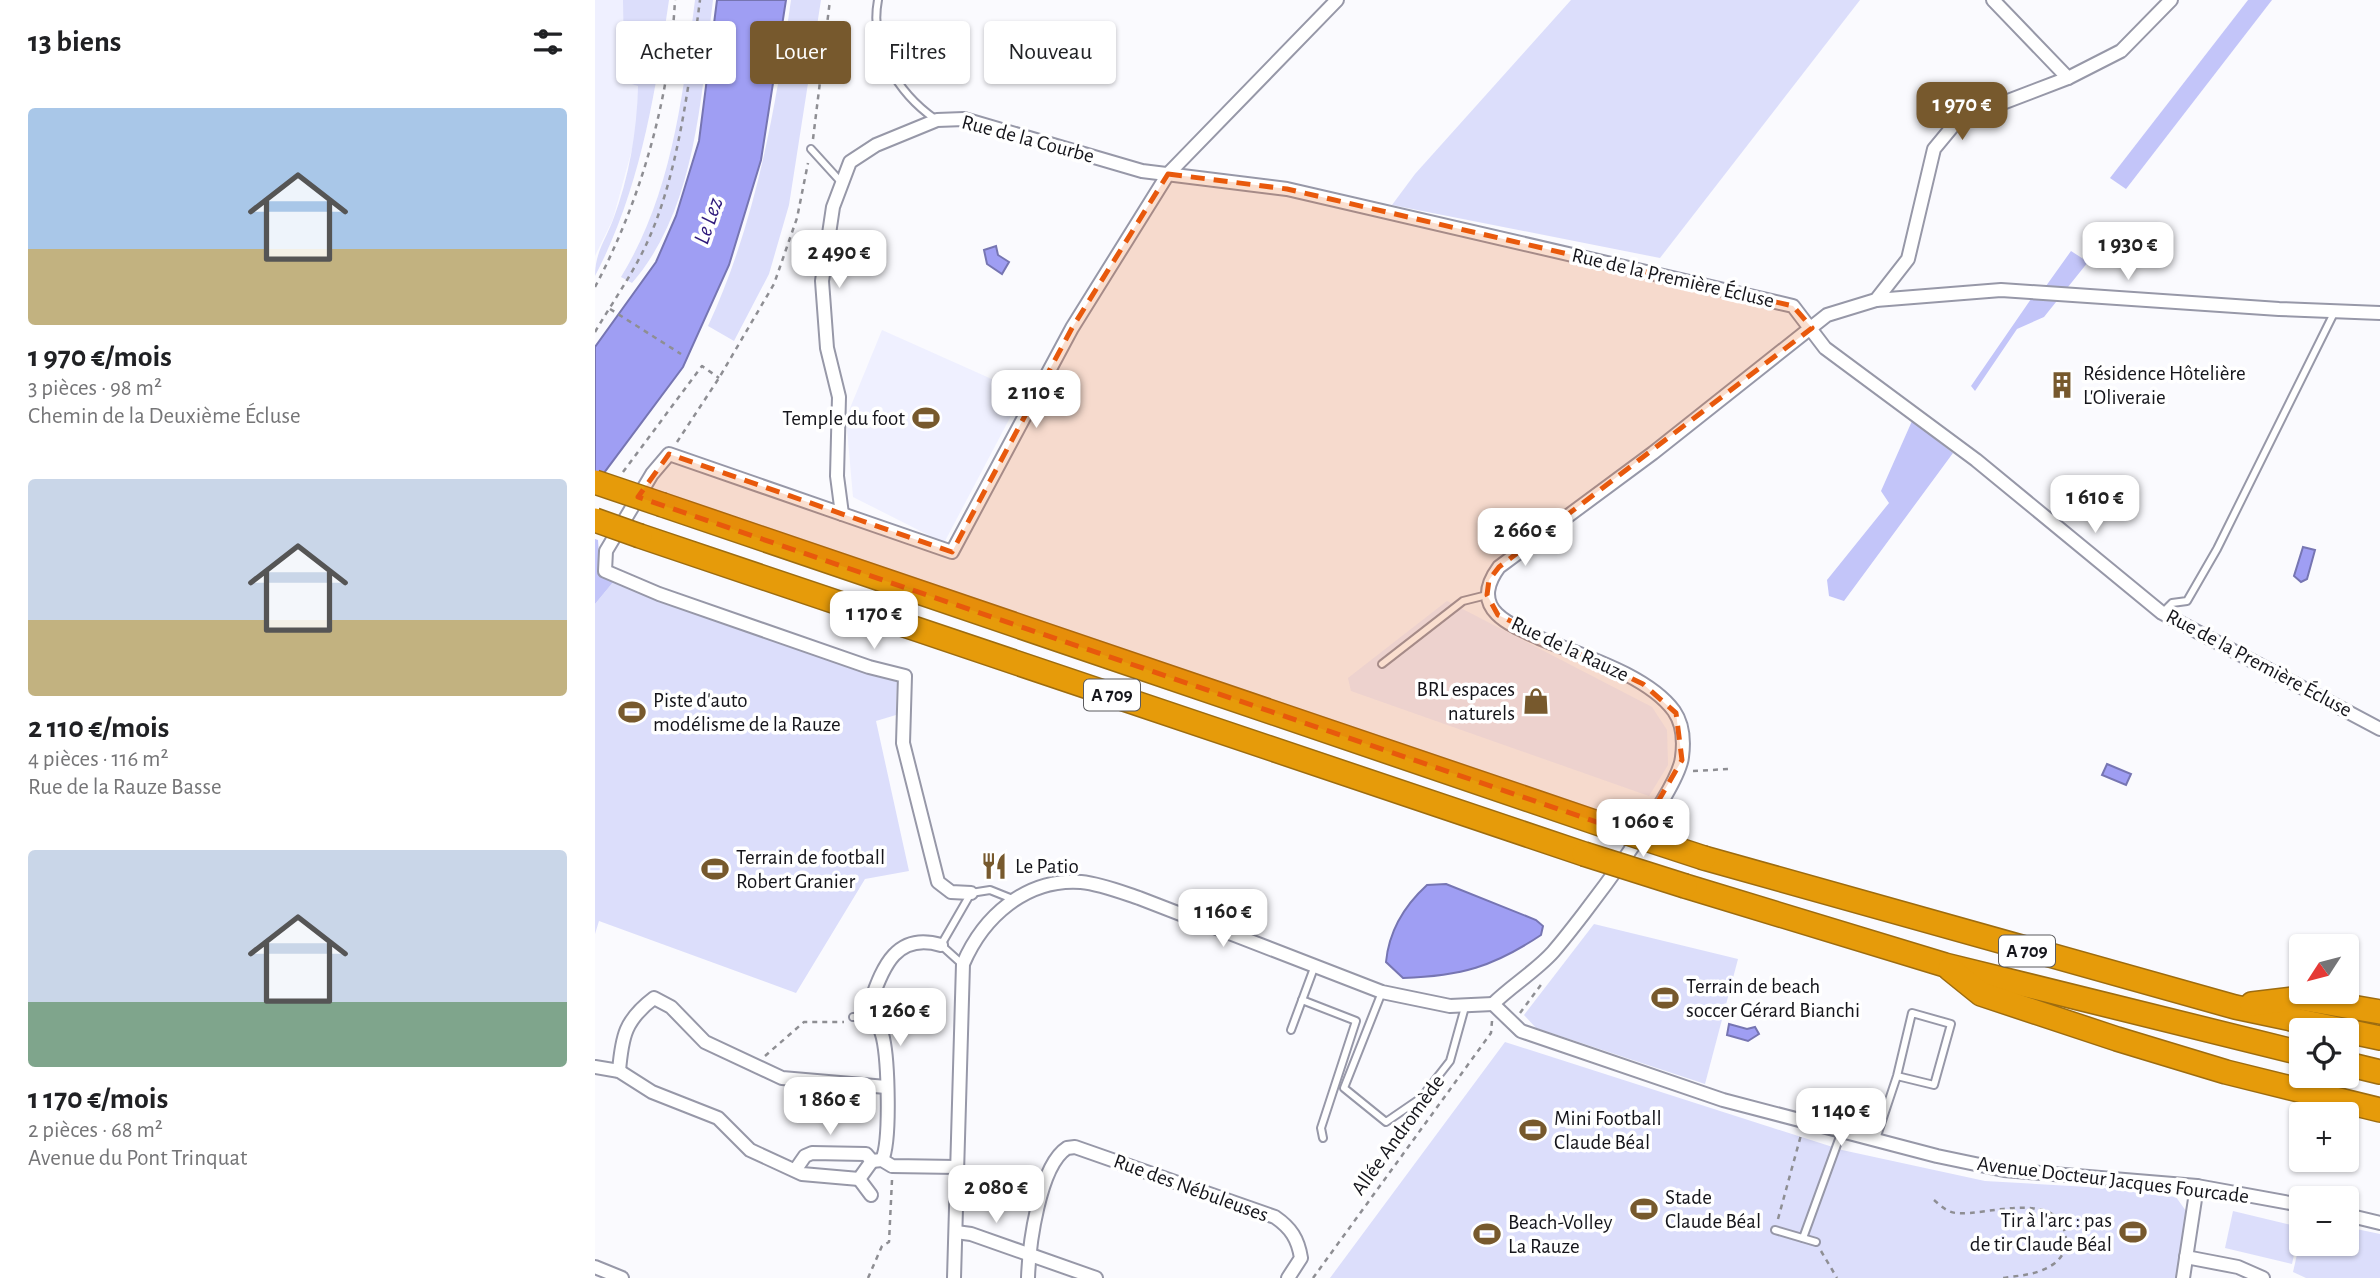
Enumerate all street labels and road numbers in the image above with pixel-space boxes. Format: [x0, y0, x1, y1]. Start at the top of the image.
street label: Rue de la Courbe [960, 111, 1096, 167]
street label: Rue de la Première Écluse [1570, 243, 1777, 312]
street label: Rue de la Première Écluse [2163, 603, 2356, 721]
street label: Rue de la Rauze [1508, 613, 1632, 685]
road number: A 709 [1084, 680, 1140, 710]
road number: A 709 [1999, 936, 2055, 967]
street label: Allée Andromède [1348, 1071, 1448, 1199]
street label: Rue des Nébuleuses [1111, 1150, 1271, 1226]
street label: Avenue Docteur Jacques Fourcade [1976, 1153, 2250, 1207]

